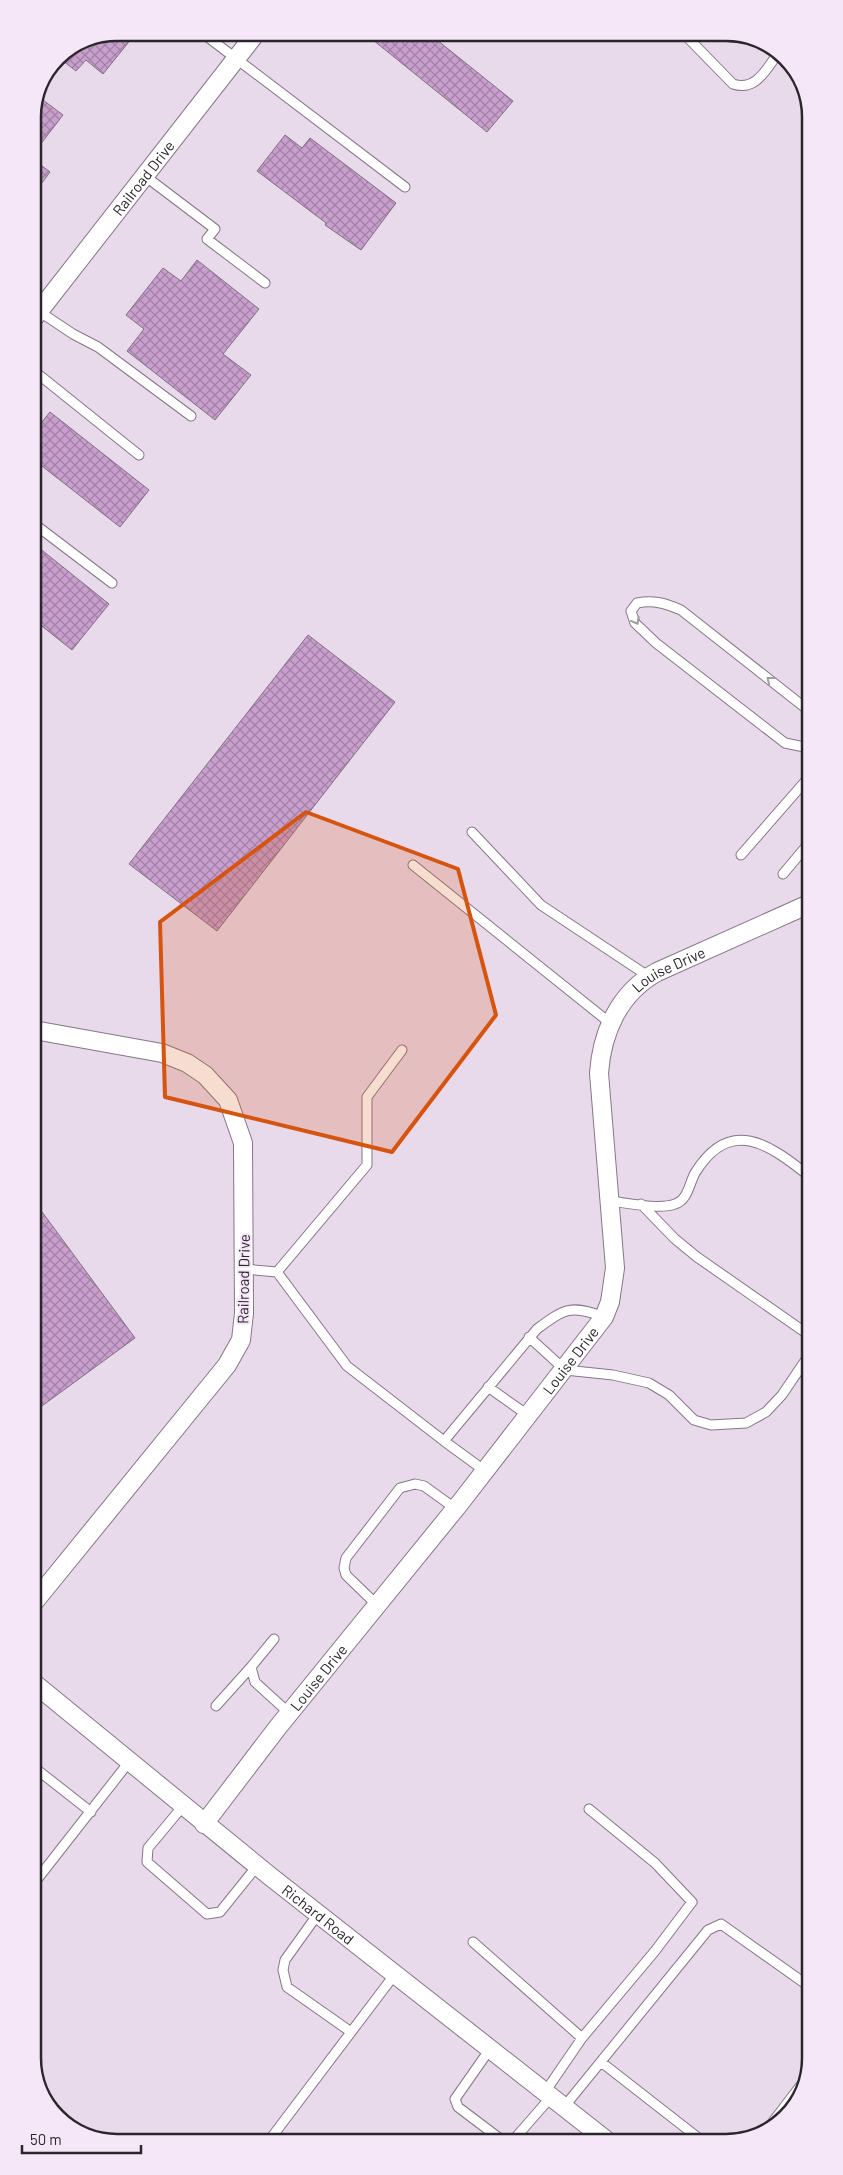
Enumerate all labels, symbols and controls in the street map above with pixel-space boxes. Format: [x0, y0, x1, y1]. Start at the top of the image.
street label: Railroad Drive [108, 137, 178, 219]
one-way arrow [630, 615, 640, 624]
one-way arrow [767, 677, 776, 685]
street label: Louise Drive [628, 943, 708, 996]
street label: Railroad Drive [233, 1234, 253, 1324]
street label: Louise Drive [539, 1323, 602, 1398]
street label: Louise Drive [286, 1641, 351, 1714]
street label: Richard Road [279, 1880, 358, 1948]
scale bar [22, 2122, 141, 2154]
text: 50 m [30, 2130, 62, 2148]

